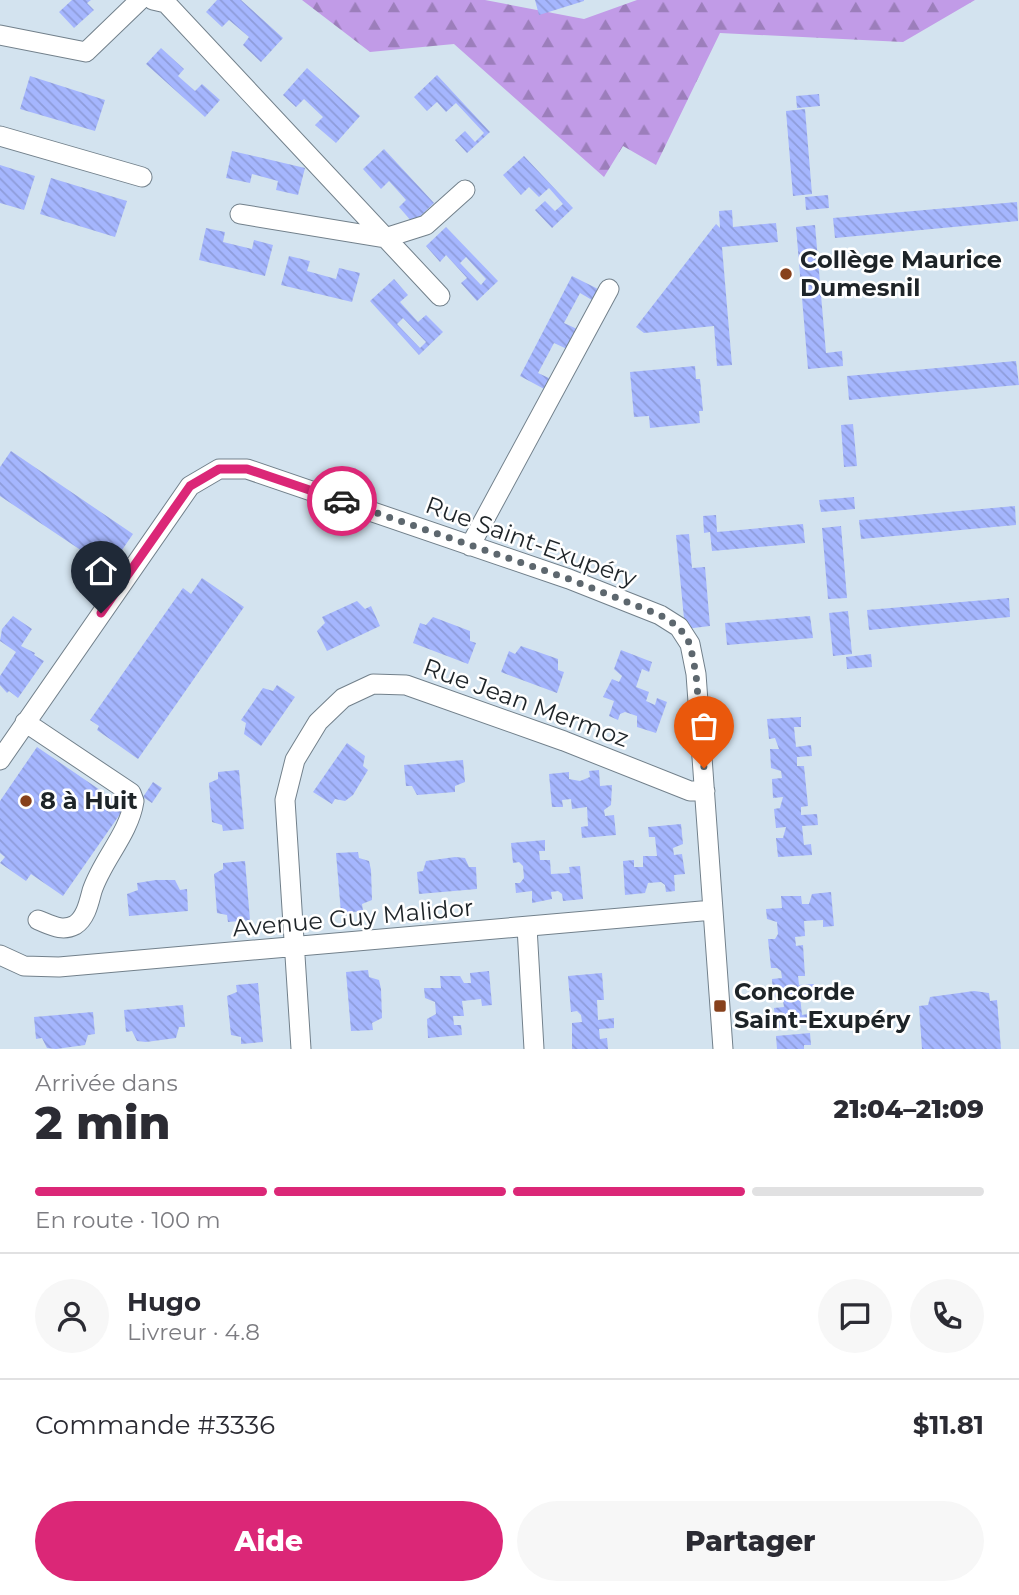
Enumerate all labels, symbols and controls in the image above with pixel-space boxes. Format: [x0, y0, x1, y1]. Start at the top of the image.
place label: Collège Maurice Dumesnil [800, 245, 1002, 302]
marker: Collège Maurice Dumesnil [778, 266, 794, 282]
courier [307, 466, 377, 536]
icon: car [323, 482, 361, 520]
street label: Rue Saint-Exupéry [422, 490, 641, 593]
pin [71, 541, 131, 613]
icon: home [82, 552, 120, 590]
street label: Rue Jean Mermoz [419, 652, 633, 753]
pin [674, 696, 734, 768]
icon: bag [685, 707, 723, 745]
place label: 8 à Huit [40, 786, 138, 815]
marker: 8 à Huit [18, 793, 34, 809]
street label: Avenue Guy Malidor [231, 893, 475, 942]
place label: Concorde Saint-Exupéry [734, 977, 911, 1034]
marker: Concorde Saint-Exupéry [712, 998, 728, 1014]
text: Arrivée dans [35, 1069, 178, 1097]
text: 21:04–21:09 [834, 1093, 984, 1125]
text: 2 min [35, 1094, 170, 1151]
text: En route · 100 m [35, 1206, 221, 1234]
button: person [35, 1279, 109, 1353]
button: chat [818, 1279, 892, 1353]
button: phone [910, 1279, 984, 1353]
text: Hugo [127, 1286, 201, 1318]
text: Livreur · 4.8 [127, 1318, 260, 1346]
text: Commande #3336 [35, 1409, 275, 1441]
text: $11.81 [913, 1409, 984, 1441]
button: Aide [35, 1501, 503, 1581]
button: Partager [517, 1501, 984, 1581]

